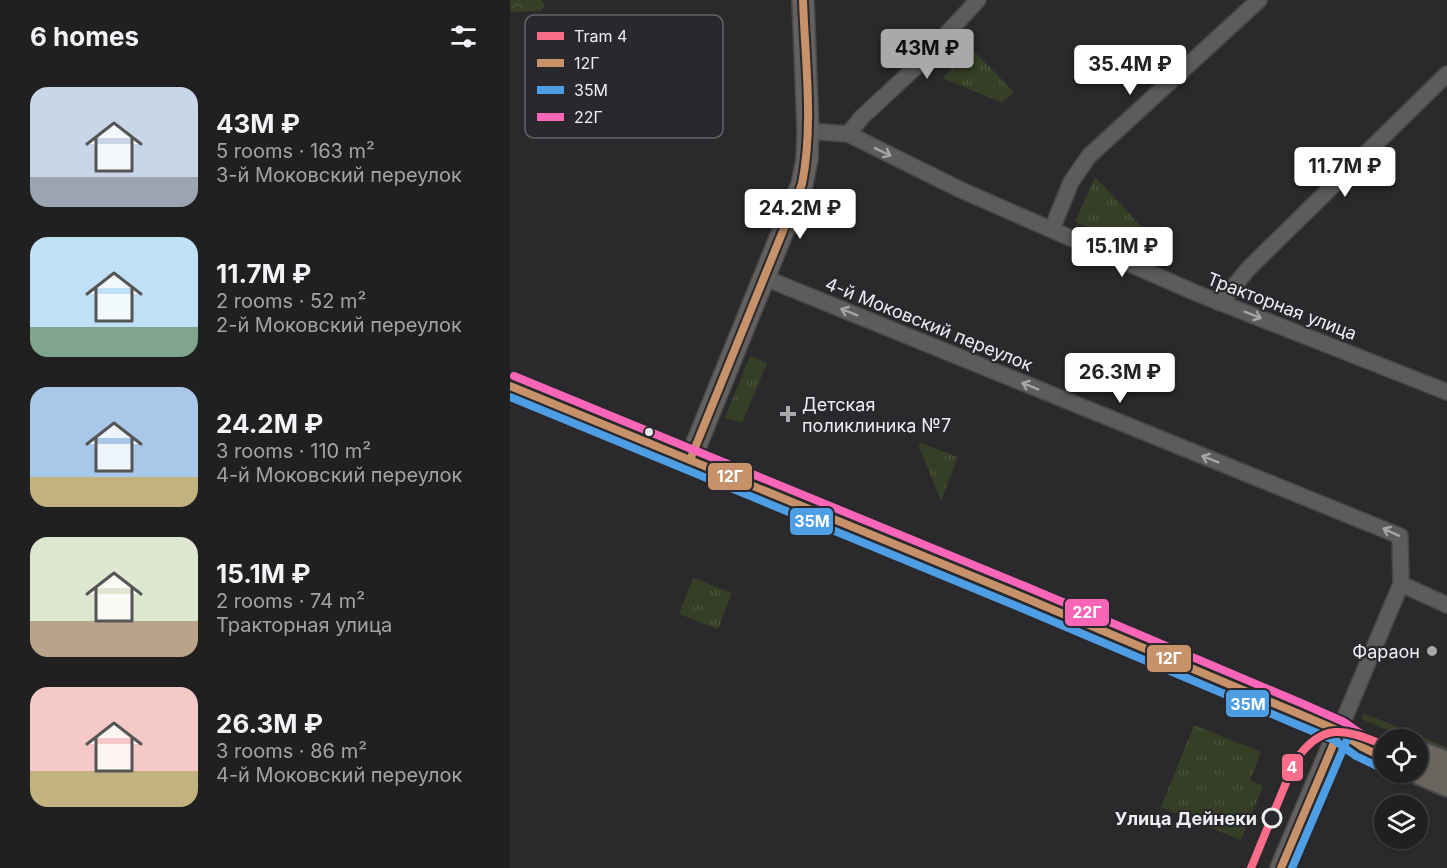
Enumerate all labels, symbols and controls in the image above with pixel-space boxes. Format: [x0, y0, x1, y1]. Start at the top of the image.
legend [525, 15, 723, 138]
icon: filters [447, 20, 480, 53]
text: 6 homes [30, 21, 139, 52]
text: Tram 4 [574, 26, 627, 46]
pin: 43M ₽ [885, 29, 969, 80]
text: 43M ₽ [895, 36, 959, 60]
pin: 35.4M ₽ [1075, 45, 1185, 96]
text: 35.4M ₽ [1088, 52, 1172, 76]
text: 12Г [574, 53, 600, 73]
text: 35М [574, 80, 608, 100]
text: 22Г [574, 107, 603, 127]
text: 43M ₽ [216, 108, 300, 139]
icon: home [78, 111, 150, 183]
text: 5 rooms · 163 m² [216, 139, 375, 163]
one-way arrow [873, 146, 891, 158]
pin: 11.7M ₽ [1290, 147, 1400, 198]
text: 11.7M ₽ [1308, 154, 1382, 178]
text: 3-й Моковский переулок [216, 163, 462, 187]
pin: 24.2M ₽ [745, 189, 855, 240]
text: 24.2M ₽ [759, 196, 841, 220]
pin: 15.1M ₽ [1067, 227, 1177, 278]
text: 15.1M ₽ [1086, 234, 1158, 258]
text: 11.7M ₽ [216, 258, 311, 289]
icon: home [78, 261, 150, 333]
street label: Тракторная улица [1204, 268, 1360, 344]
street label: 4-й Моковский переулок [822, 273, 1036, 375]
text: 2 rooms · 52 m² [216, 289, 366, 313]
one-way arrow [840, 306, 859, 317]
one-way arrow [1243, 311, 1262, 322]
text: 2-й Моковский переулок [216, 313, 462, 337]
pin: 26.3M ₽ [1065, 353, 1175, 404]
text: 26.3M ₽ [1079, 360, 1161, 384]
one-way arrow [1021, 379, 1040, 390]
place label: Детская поликлиника №7 [802, 394, 951, 436]
marker: Детская поликлиника №7 [779, 405, 797, 423]
text: 24.2M ₽ [216, 408, 323, 439]
icon: home [78, 411, 150, 483]
unlabelled marker [643, 426, 655, 438]
text: 3 rooms · 110 m² [216, 439, 371, 463]
one-way arrow [1202, 453, 1220, 464]
line badge: 12Г [707, 462, 753, 491]
text: 4-й Моковский переулок [216, 463, 462, 487]
text: 12Г [717, 466, 743, 486]
line badge: 35М [789, 507, 834, 536]
text: 35М [794, 511, 830, 531]
one-way arrow [1382, 526, 1400, 537]
text: 15.1M ₽ [216, 558, 310, 589]
icon: home [78, 561, 150, 633]
text: 2 rooms · 74 m² [216, 589, 365, 613]
line badge: 22Г [1064, 598, 1110, 627]
text: 22Г [1072, 602, 1102, 622]
text: Тракторная улица [216, 613, 392, 637]
place label: Фараон [1352, 641, 1420, 662]
line badge: 12Г [1146, 644, 1192, 673]
marker: Фараон [1425, 644, 1439, 658]
text: 12Г [1156, 648, 1182, 668]
line badge: 35М [1225, 689, 1270, 718]
text: 35М [1230, 694, 1266, 714]
text: 26.3M ₽ [216, 708, 323, 739]
icon: home [78, 711, 150, 783]
map controls [1374, 729, 1428, 849]
button: locate [1374, 729, 1428, 783]
text: 3 rooms · 86 m² [216, 739, 367, 763]
line badge: 4 [1281, 753, 1304, 782]
text: 4 [1287, 757, 1298, 777]
text: 4-й Моковский переулок [216, 763, 462, 787]
button: layers [1374, 795, 1428, 849]
place label: Улица Дейнеки [1115, 808, 1257, 829]
marker: Улица Дейнеки [1262, 808, 1282, 828]

